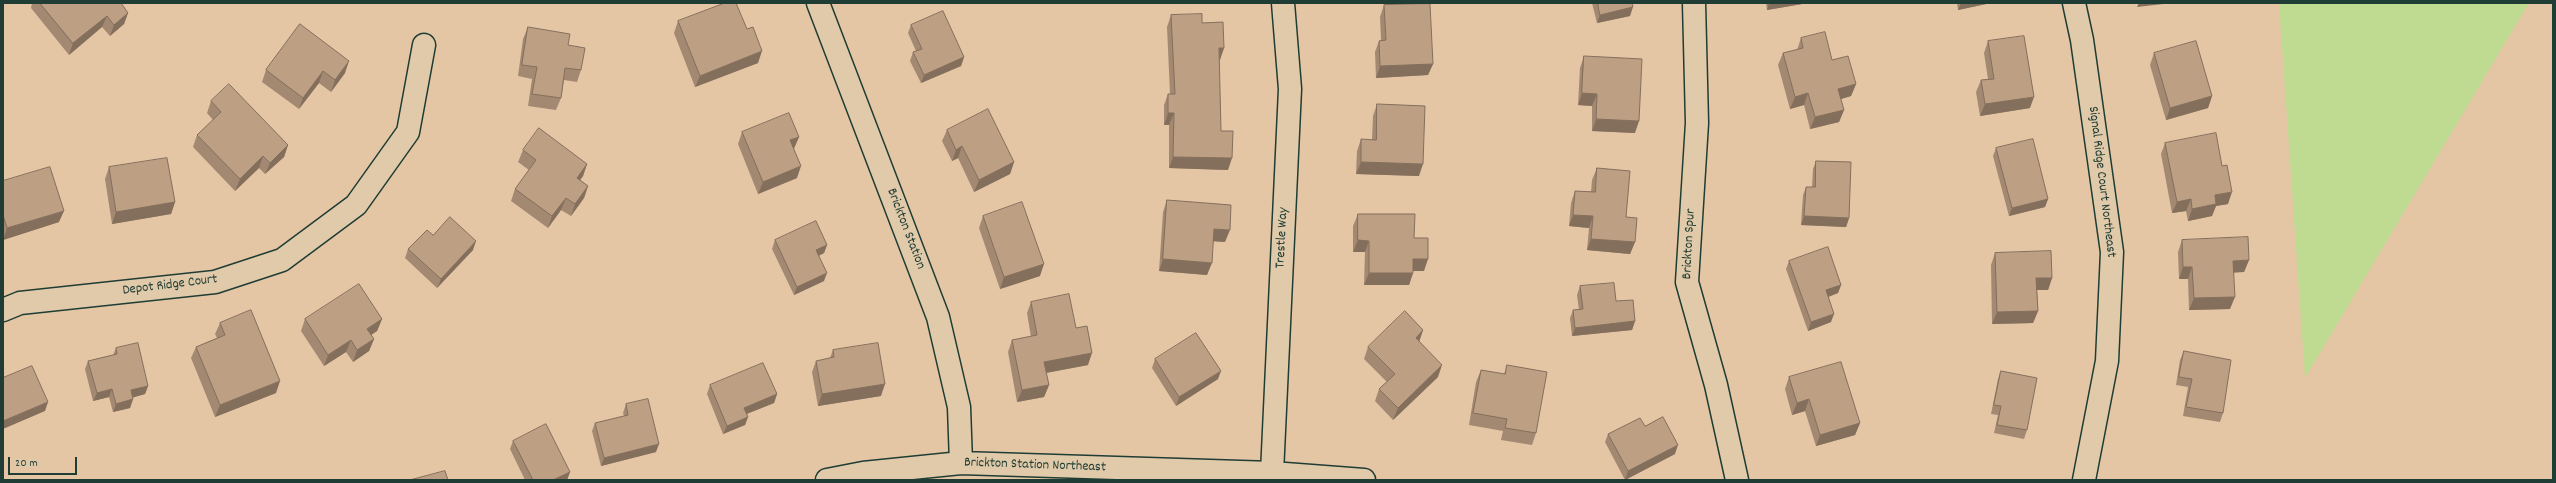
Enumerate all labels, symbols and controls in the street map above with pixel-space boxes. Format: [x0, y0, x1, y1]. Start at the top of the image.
street label: Signal Ridge Court Northeast [2083, 105, 2119, 259]
street label: Brickton Station [882, 186, 928, 272]
street label: Trestle Way [1273, 207, 1293, 269]
street label: Brickton Spur [1680, 208, 1700, 280]
street label: Depot Ridge Court [122, 272, 218, 300]
scale bar [10, 449, 79, 475]
text: 20 m [15, 455, 38, 472]
street label: Brickton Station Northeast [964, 455, 1106, 477]

